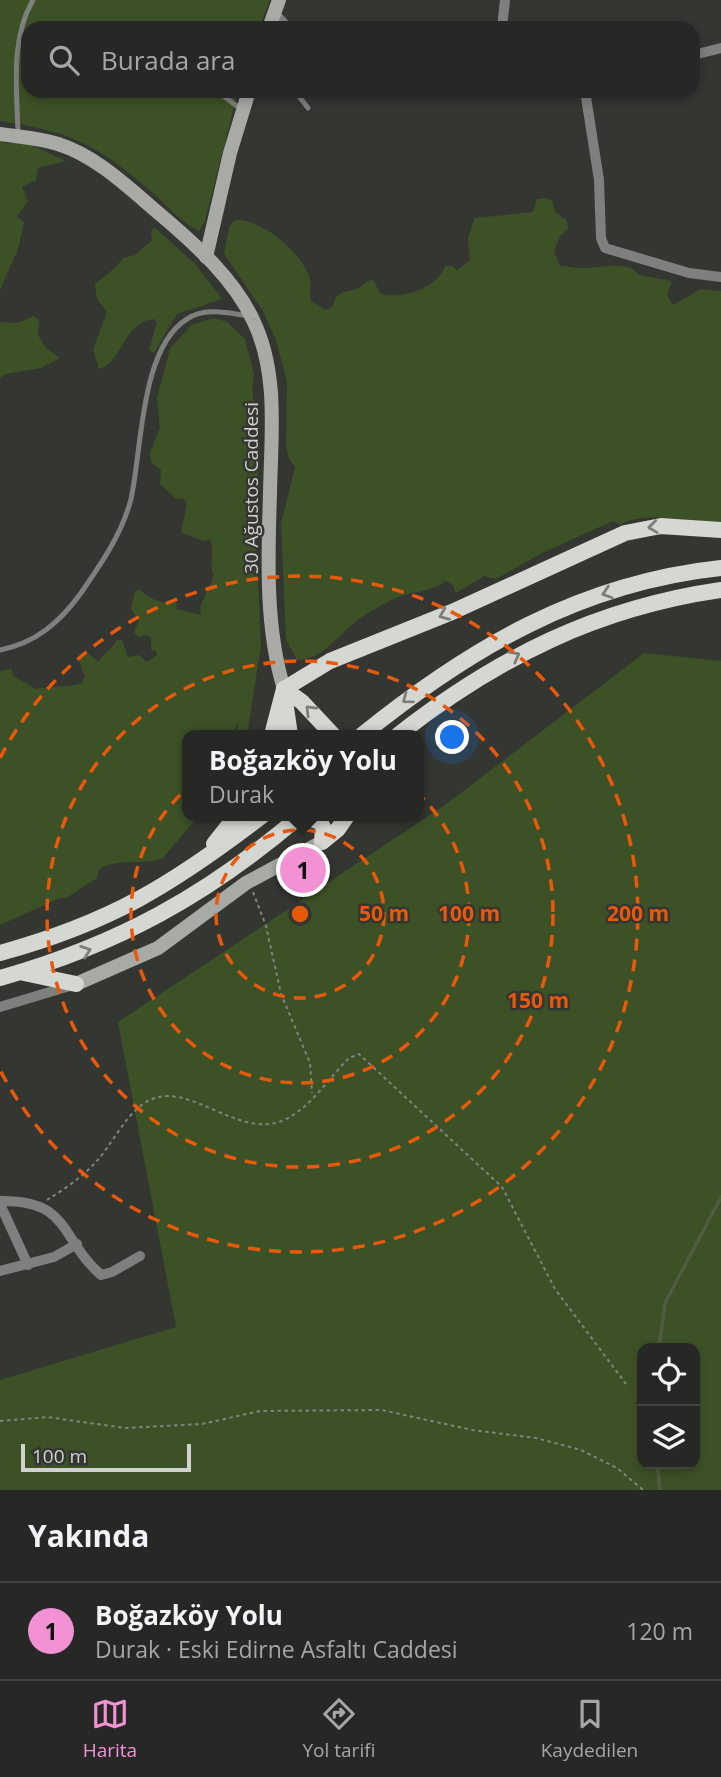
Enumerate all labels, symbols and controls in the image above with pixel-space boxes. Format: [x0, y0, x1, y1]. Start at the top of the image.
search box [21, 21, 700, 98]
icon: search [45, 41, 83, 79]
text: Burada ara [101, 42, 235, 78]
street label: 30 Ağustos Caddesi [238, 402, 264, 574]
one-way arrow [647, 520, 659, 535]
one-way arrow [601, 584, 613, 599]
one-way arrow [439, 606, 451, 620]
one-way arrow [508, 651, 520, 664]
one-way arrow [402, 691, 415, 704]
one-way arrow [305, 706, 318, 719]
your location [435, 720, 469, 754]
popup [182, 730, 424, 821]
text: Boğazköy Yolu [209, 742, 397, 778]
text: Durak [209, 778, 274, 810]
pin: 1 [280, 844, 326, 896]
text: 50 m [359, 899, 409, 927]
text: 100 m [438, 899, 500, 927]
text: 200 m [607, 899, 669, 927]
centre of rings [288, 902, 312, 926]
one-way arrow [79, 945, 91, 959]
text: 150 m [507, 986, 569, 1014]
map controls [637, 1343, 700, 1469]
button: locate [637, 1343, 700, 1406]
button: layers [637, 1406, 700, 1469]
scale bar [21, 1441, 191, 1473]
text: 100 m [32, 1443, 87, 1469]
text: Yakında [28, 1515, 149, 1556]
text: Boğazköy Yolu [95, 1597, 283, 1633]
text: 1 [44, 1615, 58, 1647]
text: 120 m [626, 1615, 693, 1647]
text: Durak · Eski Edirne Asfaltı Caddesi [95, 1633, 458, 1665]
tab: Harita [83, 1695, 137, 1763]
tab: Yol tarifi [303, 1695, 375, 1763]
tab: Kaydedilen [541, 1695, 638, 1763]

